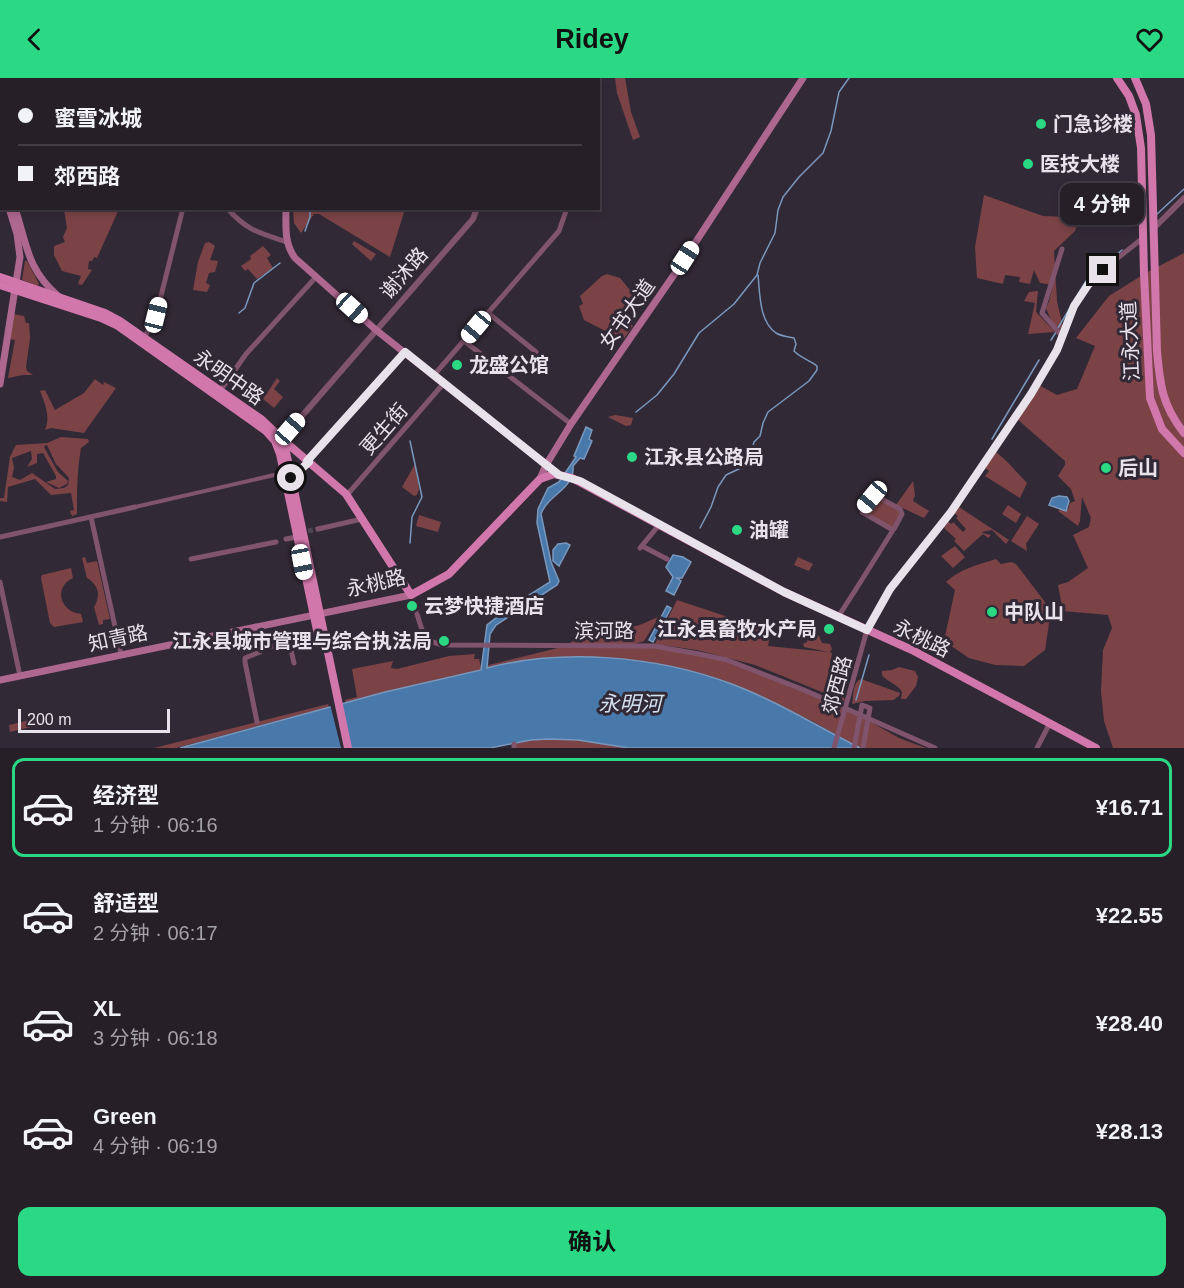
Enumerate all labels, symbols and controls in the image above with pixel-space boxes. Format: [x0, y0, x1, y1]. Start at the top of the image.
icon: back [18, 23, 51, 56]
icon: heart [1133, 23, 1166, 56]
text: Ridey [555, 24, 629, 54]
text: 蜜雪冰城 [54, 106, 142, 131]
place label: 门急诊楼 [1053, 113, 1133, 135]
marker: 门急诊楼 [1034, 117, 1048, 131]
place label: 医技大楼 [1040, 153, 1120, 175]
marker: 医技大楼 [1021, 157, 1035, 171]
text: 郊西路 [54, 164, 120, 189]
callout: 4 分钟 [1061, 183, 1145, 225]
text: 4 分钟 [1074, 193, 1130, 215]
car [668, 238, 702, 278]
street label: 谢沐路 [376, 243, 432, 303]
route end [1089, 256, 1116, 283]
street label: 女书大道 [595, 275, 659, 353]
car [333, 289, 371, 327]
car [143, 295, 169, 335]
street label: 江永大道 [1117, 300, 1143, 382]
car [458, 307, 494, 347]
street label: 永明中路 [190, 345, 268, 409]
place label: 龙盛公馆 [469, 354, 549, 376]
marker: 龙盛公馆 [450, 358, 464, 372]
street label: 更生街 [356, 399, 412, 459]
car [271, 410, 309, 448]
place label: 江永县公路局 [644, 446, 764, 468]
marker: 江永县公路局 [625, 450, 639, 464]
place label: 后山 [1118, 457, 1158, 479]
marker: 后山 [1099, 461, 1113, 475]
route start [277, 464, 304, 491]
car [854, 477, 890, 517]
place label: 油罐 [749, 519, 789, 541]
marker: 油罐 [730, 523, 744, 537]
car [290, 543, 314, 581]
street label: 永桃路 [344, 566, 408, 600]
place label: 云梦快捷酒店 [424, 595, 544, 617]
marker: 云梦快捷酒店 [405, 599, 419, 613]
place label: 中队山 [1004, 601, 1064, 623]
marker: 中队山 [985, 605, 999, 619]
street label: 永桃路 [890, 615, 954, 661]
place label: 江永县畜牧水产局 [657, 618, 817, 640]
street label: 滨河路 [574, 620, 634, 642]
street label: 知青路 [86, 621, 150, 655]
marker: 江永县畜牧水产局 [822, 622, 836, 636]
place label: 江永县城市管理与综合执法局 [172, 630, 432, 652]
marker: 江永县城市管理与综合执法局 [437, 634, 451, 648]
street label: 郊西路 [819, 653, 855, 717]
water label: 永明河 [599, 692, 665, 715]
scale bar [18, 706, 170, 734]
text: 200 m [27, 711, 71, 728]
icon: car [21, 781, 75, 835]
text: 经济型 [93, 783, 159, 808]
text: ¥16.71 [1096, 795, 1163, 820]
text: 1 分钟 · 06:16 [93, 814, 218, 836]
icon: car [21, 889, 75, 943]
text: 舒适型 [93, 891, 159, 916]
text: ¥22.55 [1096, 903, 1163, 928]
text: 2 分钟 · 06:17 [93, 922, 218, 944]
text: XL [93, 996, 121, 1021]
icon: car [21, 997, 75, 1051]
text: ¥28.40 [1096, 1011, 1163, 1036]
text: 3 分钟 · 06:18 [93, 1027, 218, 1049]
text: Green [93, 1104, 157, 1129]
icon: car [21, 1105, 75, 1159]
text: ¥28.13 [1096, 1119, 1163, 1144]
text: 4 分钟 · 06:19 [93, 1135, 218, 1157]
button: 确认 [18, 1207, 1166, 1276]

